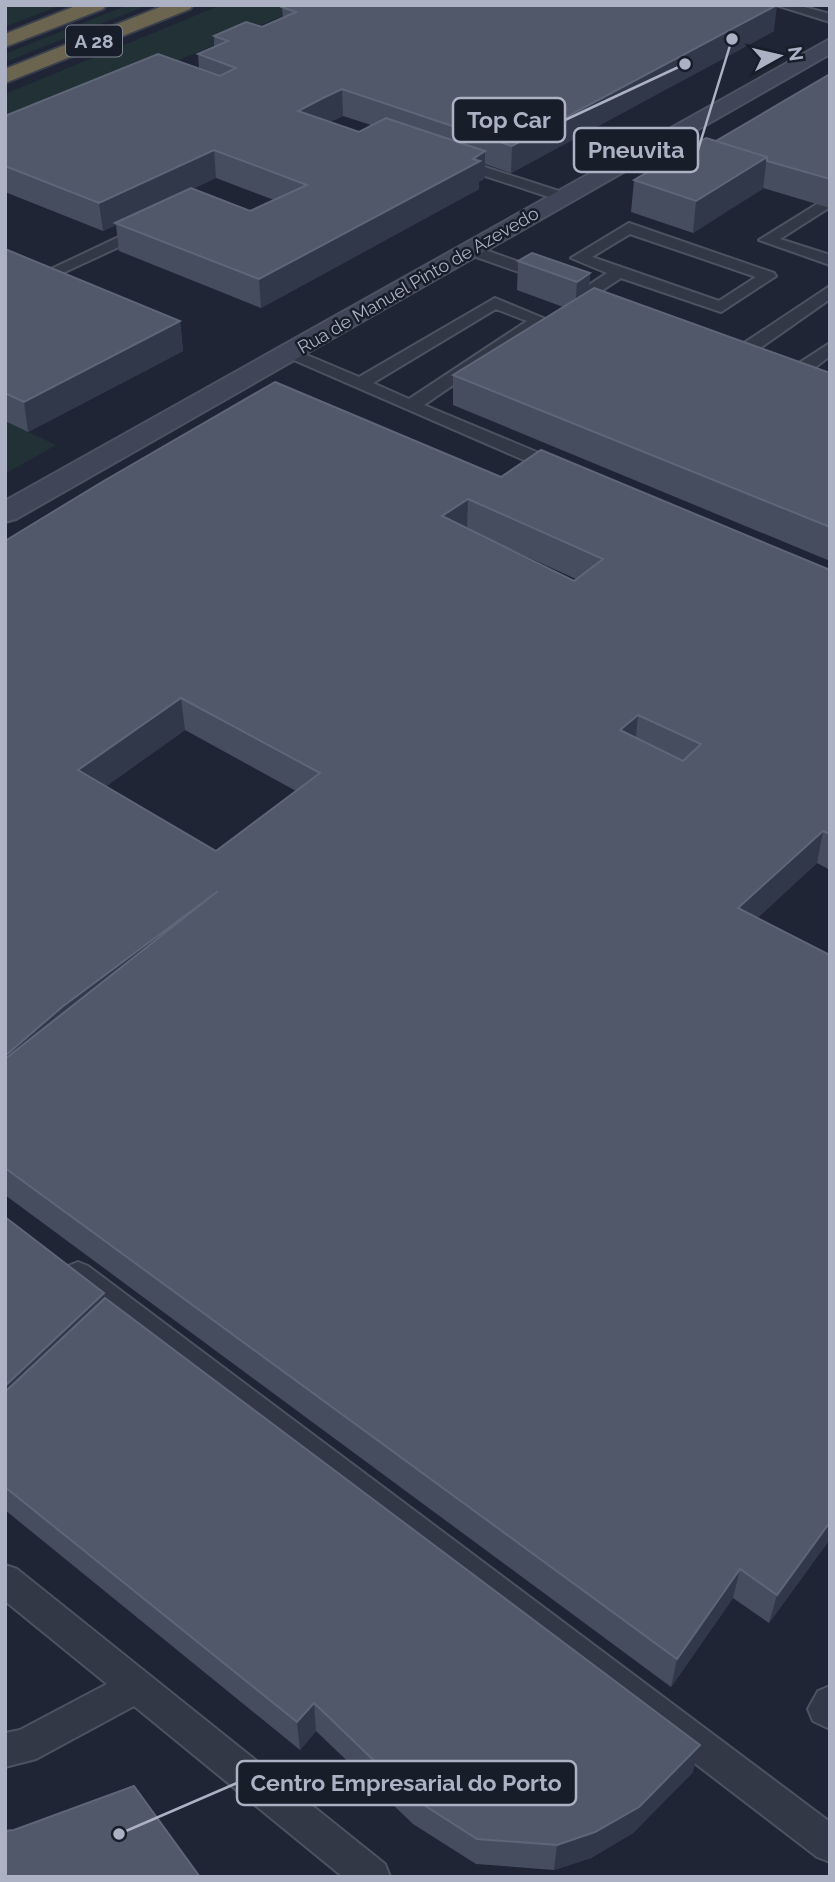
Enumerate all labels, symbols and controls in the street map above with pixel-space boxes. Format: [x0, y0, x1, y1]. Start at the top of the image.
north arrow [744, 21, 814, 91]
road number: A 28 [66, 25, 122, 56]
text: N [784, 45, 808, 62]
callout: Top Car [453, 98, 565, 142]
text: Top Car [467, 106, 551, 133]
callout: Pneuvita [574, 128, 698, 172]
text: Pneuvita [588, 136, 684, 163]
street label: Rua de Manuel Pinto de Azevedo [294, 202, 542, 358]
callout: Centro Empresarial do Porto [237, 1761, 576, 1805]
text: Centro Empresarial do Porto [250, 1769, 562, 1796]

